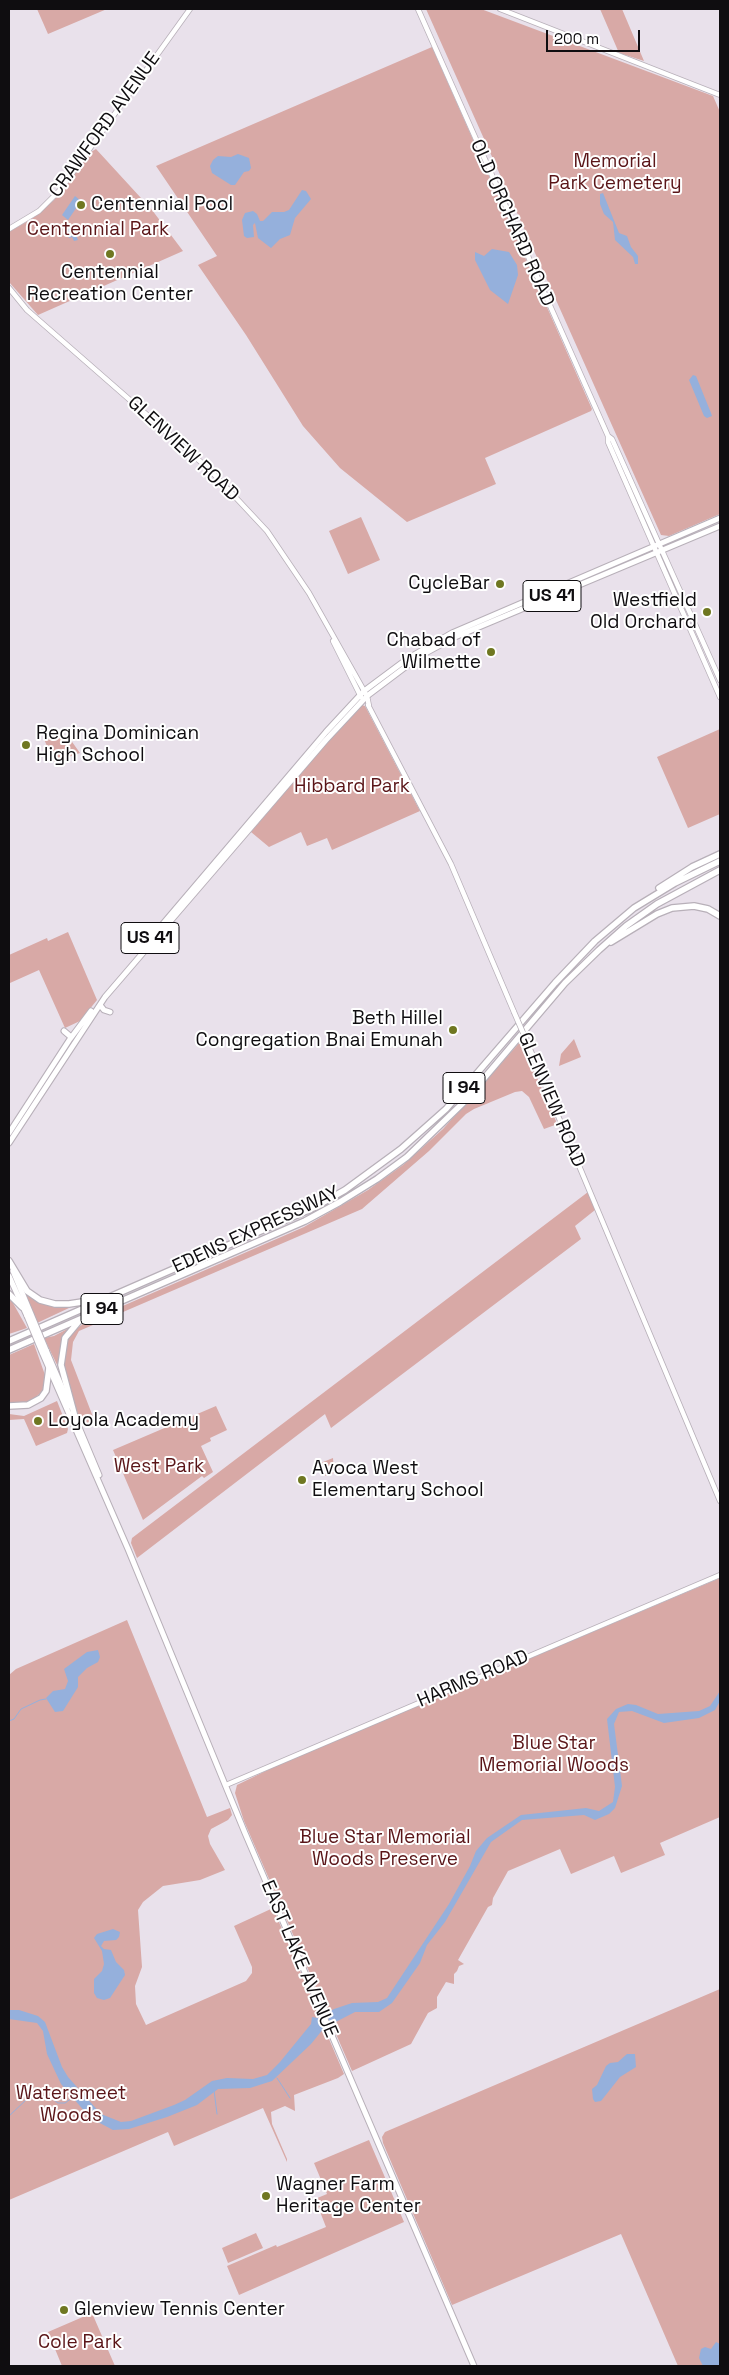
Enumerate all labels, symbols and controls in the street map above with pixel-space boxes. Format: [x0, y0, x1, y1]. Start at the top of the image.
scale bar [549, 20, 643, 52]
text: 200 m [554, 29, 599, 48]
street label: CRAWFORD AVENUE [45, 48, 165, 202]
street label: OLD ORCHARD ROAD [465, 136, 559, 310]
park label: Memorial Park Cemetery [548, 151, 682, 195]
place label: Centennial Pool [91, 194, 233, 216]
marker: Centennial Pool [75, 199, 87, 211]
park label: Centennial Park [27, 219, 169, 241]
marker: Centennial Recreation Center [104, 248, 116, 260]
place label: Centennial Recreation Center [27, 262, 193, 306]
street label: GLENVIEW ROAD [123, 392, 243, 506]
place label: CycleBar [408, 573, 490, 595]
marker: CycleBar [494, 578, 506, 590]
road number: US 41 [523, 580, 581, 612]
place label: Westfield Old Orchard [590, 590, 697, 634]
marker: Westfield Old Orchard [701, 606, 713, 618]
place label: Chabad of Wilmette [386, 630, 481, 674]
marker: Chabad of Wilmette [485, 646, 497, 658]
place label: Regina Dominican High School [36, 723, 199, 767]
marker: Regina Dominican High School [20, 739, 32, 751]
park label: Hibbard Park [294, 776, 410, 798]
road number: US 41 [121, 922, 179, 954]
place label: Beth Hillel Congregation Bnai Emunah [196, 1008, 443, 1052]
marker: Beth Hillel Congregation Bnai Emunah [447, 1024, 459, 1036]
street label: GLENVIEW ROAD [512, 1029, 590, 1171]
road number: I 94 [443, 1072, 485, 1104]
street label: EDENS EXPRESSWAY [169, 1181, 343, 1279]
road number: I 94 [81, 1294, 123, 1325]
place label: Loyola Academy [48, 1410, 199, 1432]
marker: Loyola Academy [32, 1415, 44, 1427]
park label: West Park [114, 1456, 204, 1478]
place label: Avoca West Elementary School [312, 1458, 484, 1502]
marker: Avoca West Elementary School [296, 1474, 308, 1486]
street label: HARMS ROAD [414, 1645, 532, 1713]
park label: Blue Star Memorial Woods [479, 1733, 629, 1777]
park label: Blue Star Memorial Woods Preserve [299, 1827, 471, 1871]
street label: EAST LAKE AVENUE [256, 1877, 342, 2041]
park label: Watersmeet Woods [16, 2083, 126, 2127]
place label: Wagner Farm Heritage Center [276, 2174, 421, 2218]
marker: Wagner Farm Heritage Center [260, 2190, 272, 2202]
place label: Glenview Tennis Center [74, 2299, 285, 2321]
marker: Glenview Tennis Center [58, 2304, 70, 2316]
park label: Cole Park [38, 2332, 122, 2354]

